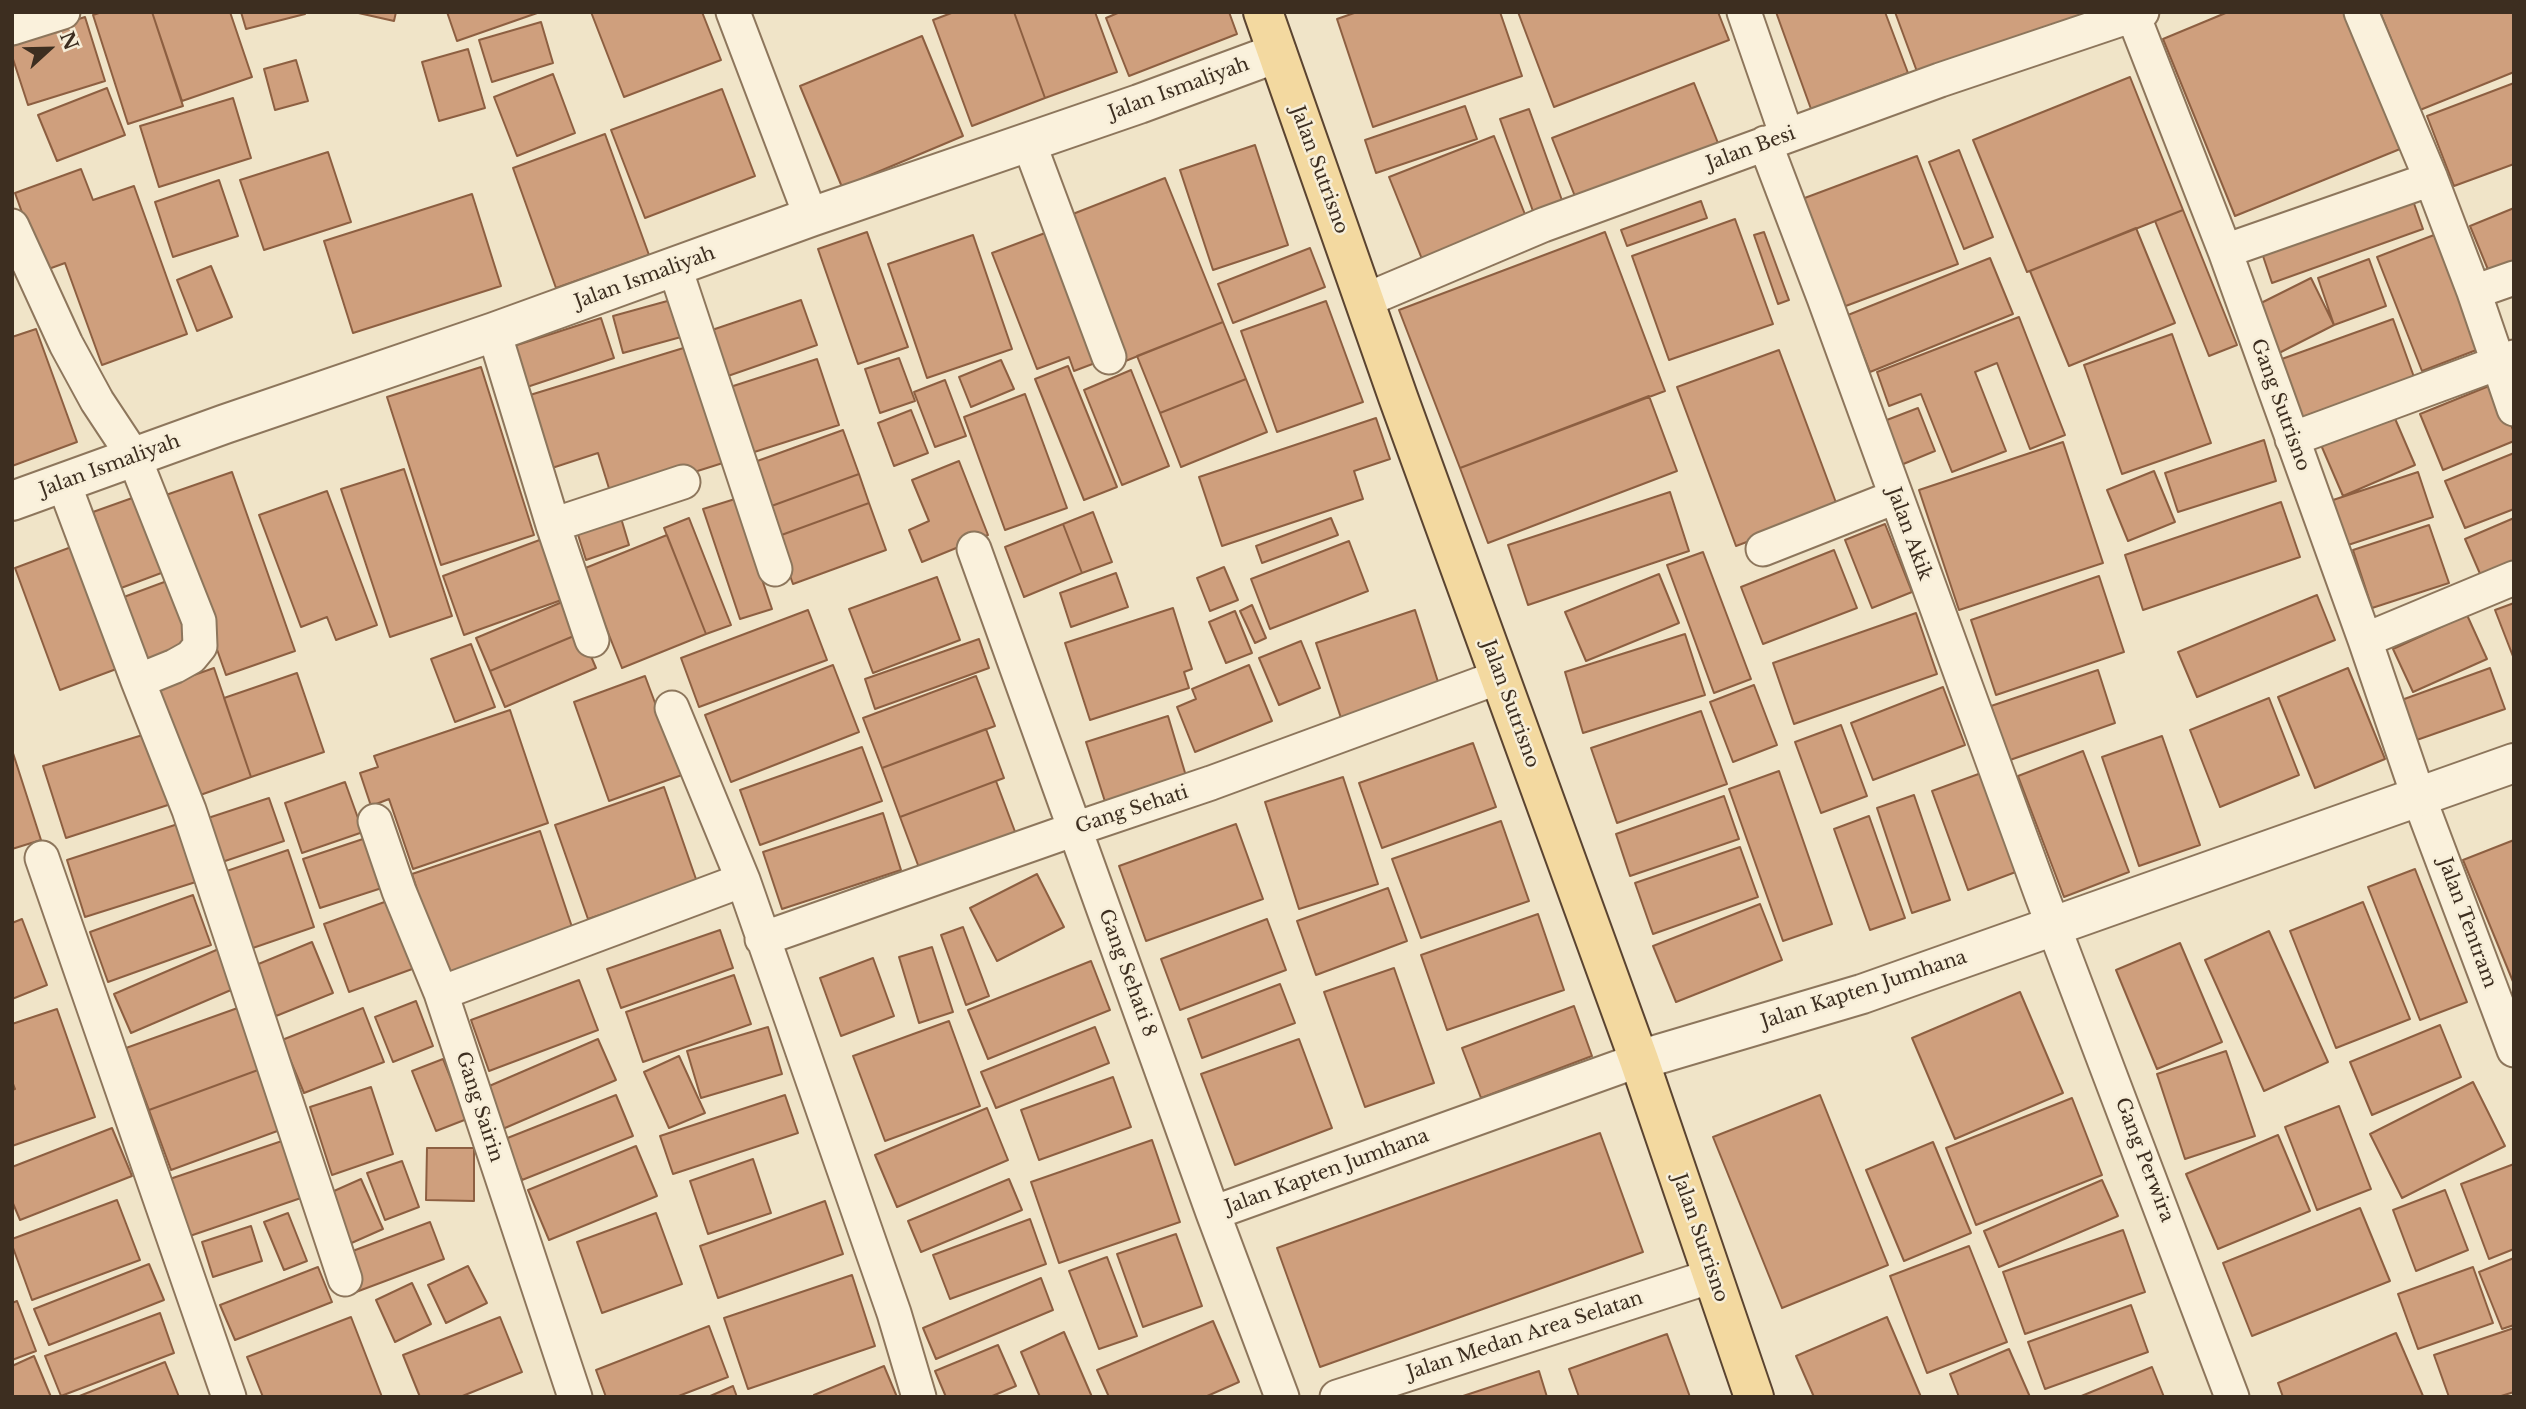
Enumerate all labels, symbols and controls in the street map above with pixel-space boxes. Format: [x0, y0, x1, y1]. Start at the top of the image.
north arrow [14, 14, 84, 84]
text: N [55, 28, 83, 54]
street label: Jalan Ismaliyah [1106, 53, 1252, 125]
street label: Jalan Sutrisno [1285, 103, 1353, 237]
street label: Jalan Besi [1703, 122, 1799, 176]
street label: Jalan Ismaliyah [572, 242, 718, 314]
street label: Gang Sutrisno [2246, 336, 2314, 474]
street label: Jalan Ismaliyah [37, 430, 183, 502]
street label: Jalan Akik [1882, 484, 1936, 584]
street label: Jalan Sutrisno [1476, 637, 1544, 771]
street label: Gang Sehati [1073, 781, 1191, 839]
street label: Jalan Tentram [2433, 855, 2501, 991]
street label: Gang Sehati 8 [1093, 906, 1161, 1040]
street label: Jalan Kapten Jumhana [1758, 946, 1970, 1034]
street label: Gang Sairin [450, 1049, 508, 1165]
street label: Gang Perwira [2110, 1094, 2178, 1226]
street label: Jalan Kapten Jumhana [1222, 1125, 1432, 1219]
street label: Jalan Sutrisno [1667, 1171, 1733, 1305]
street label: Jalan Medan Area Selatan [1404, 1287, 1646, 1385]

